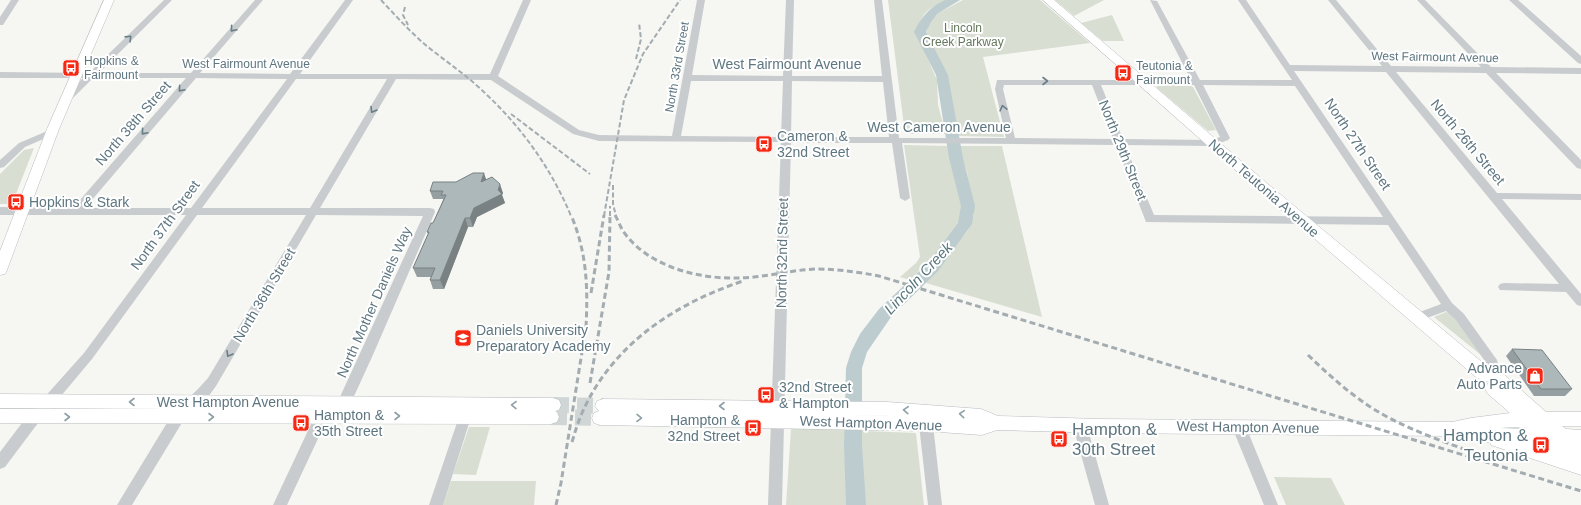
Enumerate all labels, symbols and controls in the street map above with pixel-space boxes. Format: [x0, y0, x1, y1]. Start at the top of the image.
street label: North 33rd Street [662, 20, 692, 114]
park label: Lincoln Creek Parkway [922, 21, 1004, 49]
one-way arrow [231, 25, 238, 32]
one-way arrow [124, 35, 132, 43]
street label: West Fairmount Avenue [1371, 49, 1499, 65]
place label: Hopkins & Fairmount [84, 54, 139, 82]
street label: West Fairmount Avenue [713, 56, 862, 72]
street label: West Fairmount Avenue [182, 57, 310, 71]
bus stop icon: Hopkins & Fairmount [61, 58, 81, 78]
place label: Teutonia & Fairmount [1136, 59, 1193, 87]
bus stop icon: Teutonia & Fairmount [1113, 63, 1133, 83]
street label: North 38th Street [92, 77, 174, 168]
one-way arrow [1042, 77, 1048, 85]
one-way arrow [179, 84, 186, 92]
street label: North 27th Street [1322, 95, 1394, 193]
street label: North 26th Street [1428, 96, 1508, 188]
street label: North 29th Street [1096, 98, 1150, 203]
one-way arrow [1000, 105, 1008, 112]
one-way arrow [371, 106, 378, 113]
street label: West Cameron Avenue [867, 119, 1011, 135]
one-way arrow [142, 127, 149, 135]
place label: Cameron & 32nd Street [777, 128, 849, 160]
bus stop icon: Cameron & 32nd Street [754, 134, 774, 154]
street label: North Teutonia Avenue [1205, 136, 1323, 240]
street label: North 37th Street [127, 177, 203, 273]
bus stop icon: Hopkins & Stark [6, 192, 26, 212]
place label: Hopkins & Stark [29, 194, 130, 210]
street label: North 32nd Street [773, 198, 791, 308]
street label: North Mother Daniels Way [333, 224, 415, 380]
water label: Lincoln Creek [881, 238, 957, 317]
street label: North 36th Street [230, 245, 298, 345]
place label: Daniels University Preparatory Academy [476, 322, 611, 354]
school or university icon: Daniels University Preparatory Academy [453, 328, 473, 348]
one-way arrow [226, 349, 234, 356]
place label: Advance Auto Parts [1457, 360, 1522, 392]
shop icon: Advance Auto Parts [1525, 366, 1545, 386]
place label: 32nd Street & Hampton [779, 379, 851, 411]
bus stop icon: 32nd Street & Hampton [756, 385, 776, 405]
street label: West Hampton Avenue [157, 394, 300, 410]
one-way arrow [129, 397, 135, 406]
one-way arrow [511, 400, 517, 409]
one-way arrow [719, 402, 725, 410]
one-way arrow [903, 406, 909, 414]
place label: Hampton & 35th Street [314, 407, 385, 439]
one-way arrow [959, 410, 965, 419]
one-way arrow [64, 412, 70, 421]
one-way arrow [394, 412, 400, 420]
place label: Hampton & 32nd Street [668, 412, 741, 444]
one-way arrow [208, 413, 214, 421]
bus stop icon: Hampton & 35th Street [291, 413, 311, 433]
street label: West Hampton Avenue [799, 413, 943, 433]
one-way arrow [636, 414, 642, 422]
bus stop icon: Hampton & 32nd Street [743, 418, 763, 438]
street label: West Hampton Avenue [1177, 418, 1320, 436]
place label: Hampton & 30th Street [1072, 420, 1158, 459]
place label: Hampton & Teutonia [1443, 426, 1529, 465]
bus stop icon: Hampton & 30th Street [1049, 429, 1069, 449]
bus stop icon: Hampton & Teutonia [1531, 435, 1551, 455]

